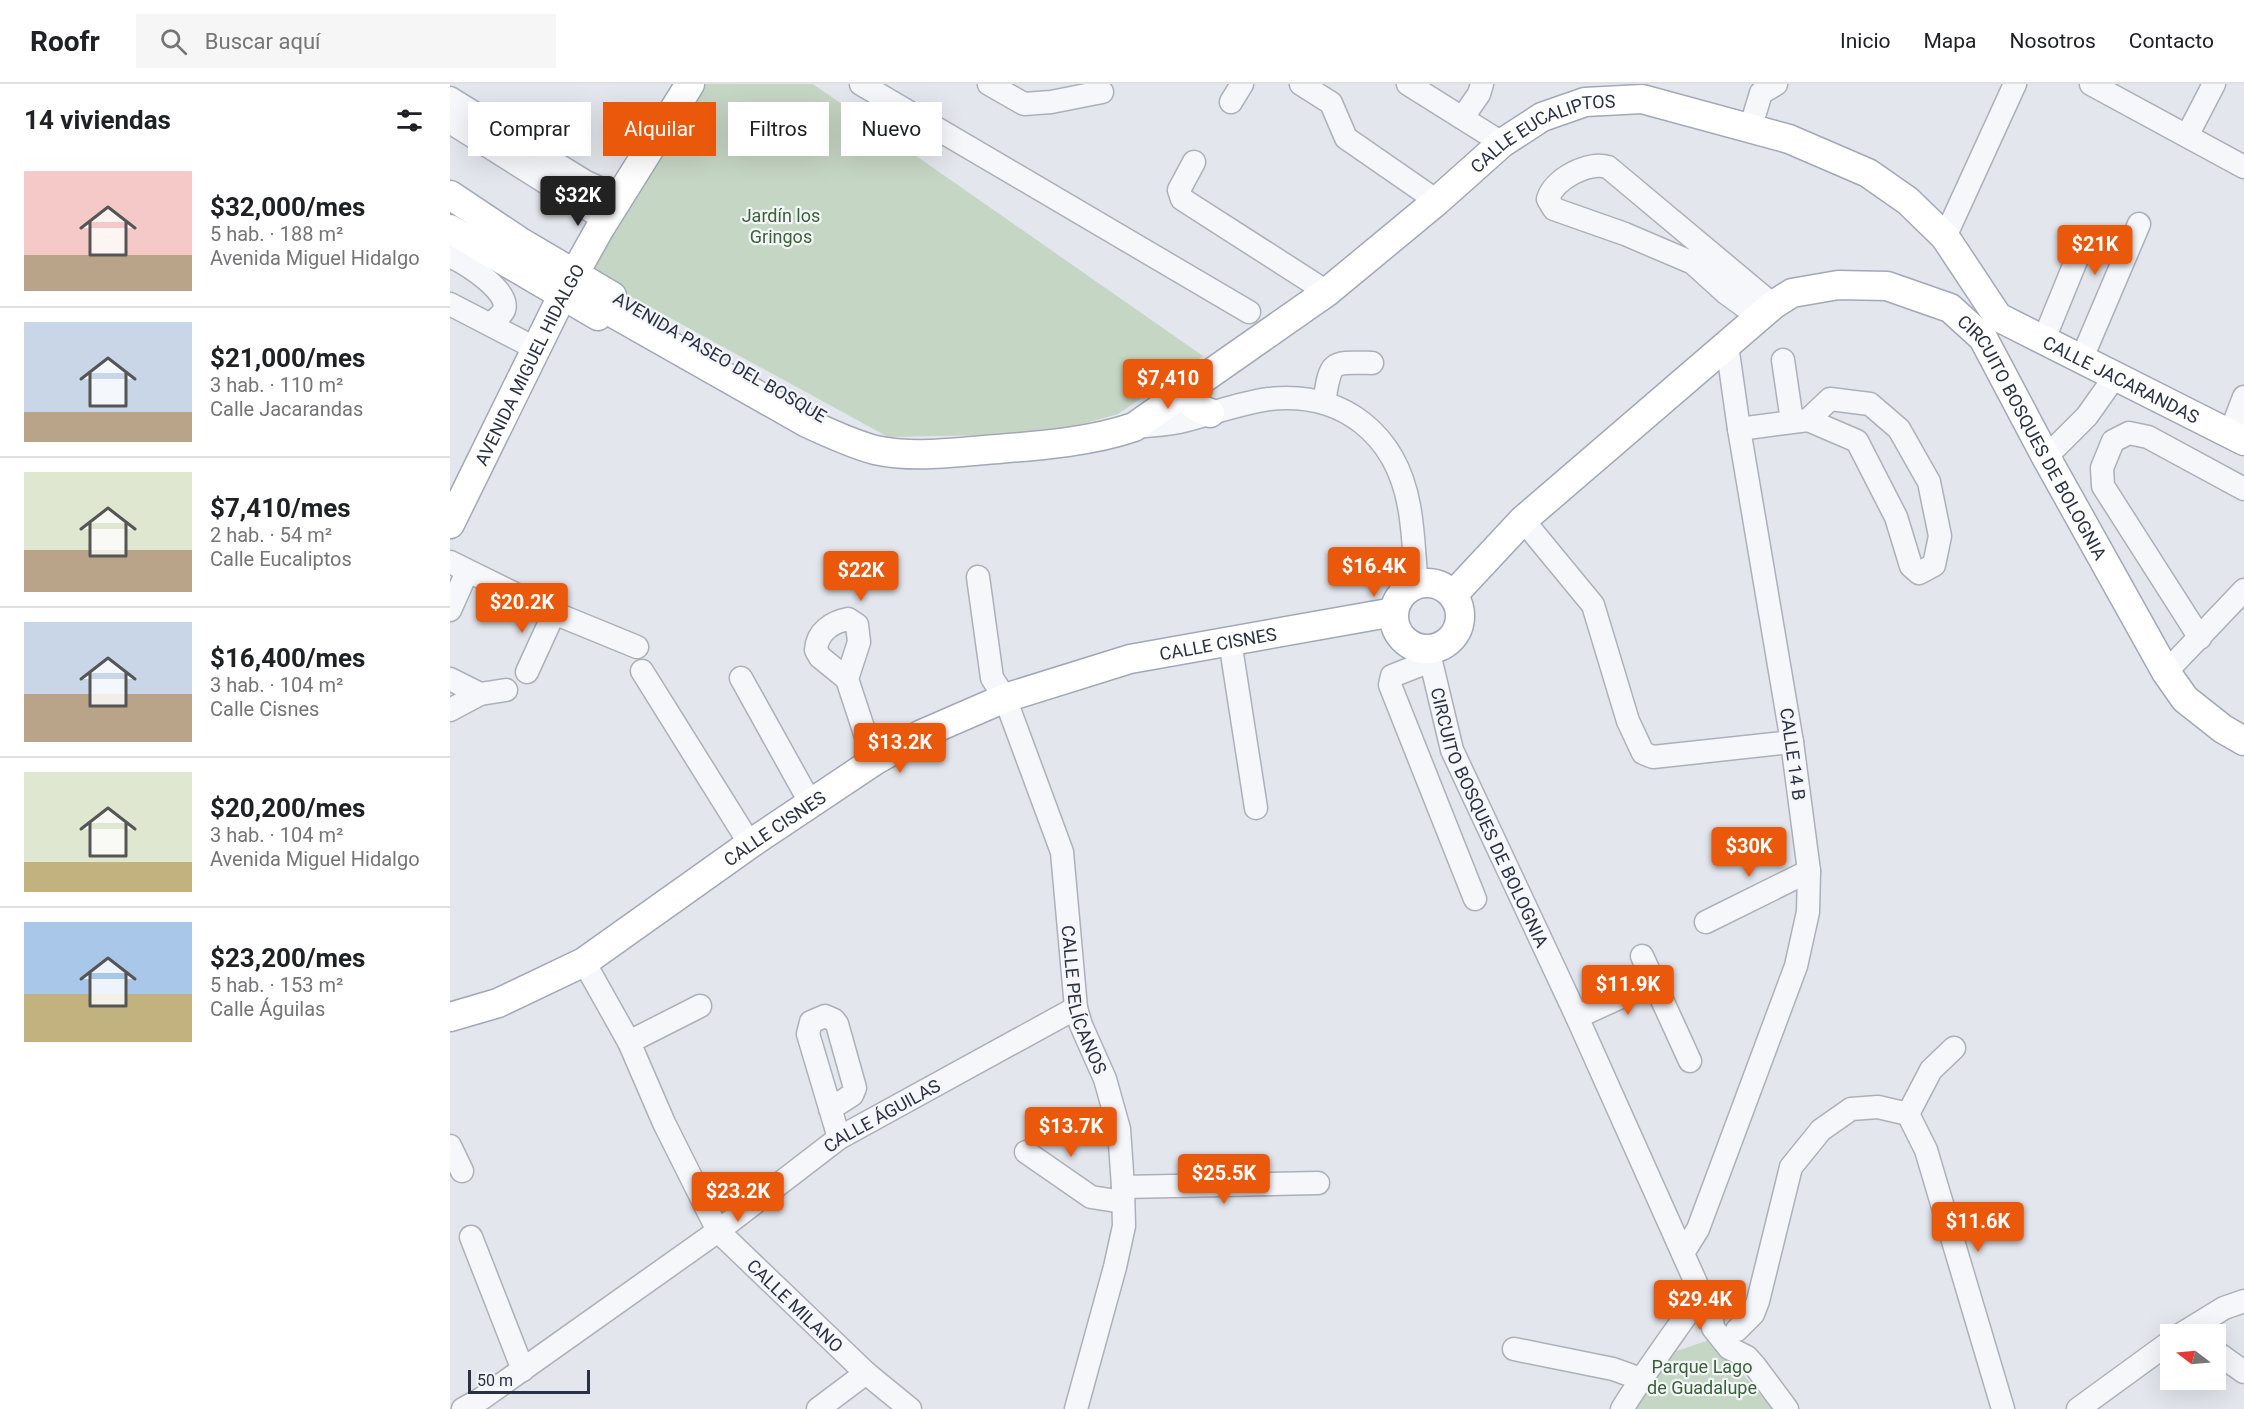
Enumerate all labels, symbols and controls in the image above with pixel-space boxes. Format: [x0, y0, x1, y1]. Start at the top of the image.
search box [136, 14, 556, 68]
text: Roofr [30, 25, 100, 58]
icon: search [157, 25, 190, 58]
text: Buscar aquí [205, 29, 320, 54]
text: Inicio [1840, 29, 1890, 53]
text: Mapa [1923, 29, 1976, 53]
text: Nosotros [2009, 29, 2096, 53]
text: Contacto [2129, 29, 2214, 53]
street label: CALLE EUCALIPTOS [1466, 90, 1616, 177]
chip: Comprar [468, 102, 591, 156]
chip: Alquilar [603, 102, 716, 156]
chip: Filtros [728, 102, 829, 156]
chip: Nuevo [841, 102, 942, 156]
icon: filters [393, 104, 426, 137]
text: 14 viviendas [24, 105, 171, 135]
pin: $32K [542, 176, 614, 227]
text: $32K [554, 183, 602, 207]
text: $32,000/mes [210, 192, 365, 222]
icon: home [72, 195, 144, 267]
park label: Jardín los Gringos [742, 205, 820, 247]
text: 5 hab. · 188 m² [210, 222, 343, 246]
pin: $21K [2059, 225, 2131, 276]
text: $21K [2071, 232, 2119, 256]
text: Avenida Miguel Hidalgo [210, 246, 420, 270]
street label: AVENIDA MIGUEL HIDALGO [470, 260, 588, 469]
street label: AVENIDA PASEO DEL BOSQUE [610, 287, 830, 427]
street label: CIRCUITO BOSQUES DE BOLOGNIA [1954, 310, 2112, 563]
street label: CALLE JACARANDAS [2040, 331, 2203, 427]
text: $21,000/mes [210, 343, 365, 373]
icon: home [72, 346, 144, 418]
pin: $7,410 [1119, 359, 1217, 410]
text: $7,410 [1137, 366, 1199, 390]
text: 3 hab. · 110 m² [210, 373, 343, 397]
text: Calle Jacarandas [210, 397, 363, 421]
text: $7,410/mes [210, 493, 351, 523]
icon: home [72, 496, 144, 568]
text: 2 hab. · 54 m² [210, 523, 332, 547]
text: Calle Eucaliptos [210, 547, 352, 571]
pin: $16.4K [1325, 547, 1423, 598]
pin: $22K [825, 551, 897, 602]
text: $16.4K [1342, 554, 1406, 578]
text: $22K [837, 558, 885, 582]
pin: $20.2K [473, 583, 571, 634]
text: $20.2K [490, 590, 554, 614]
street label: CALLE CISNES [1158, 623, 1279, 664]
text: $16,400/mes [210, 643, 365, 673]
icon: home [72, 646, 144, 718]
text: 3 hab. · 104 m² [210, 673, 343, 697]
street label: CIRCUITO BOSQUES DE BOLOGNIA [1427, 685, 1553, 951]
text: Calle Cisnes [210, 697, 319, 721]
street label: CALLE 14 B [1776, 706, 1810, 802]
pin: $13.2K [851, 723, 949, 774]
text: $13.2K [868, 730, 932, 754]
street label: CALLE CISNES [719, 786, 830, 870]
text: $20,200/mes [210, 793, 365, 823]
icon: home [72, 796, 144, 868]
text: 3 hab. · 104 m² [210, 823, 343, 847]
pin: $30K [1713, 827, 1785, 878]
text: $30K [1725, 834, 1773, 858]
text: Avenida Miguel Hidalgo [210, 847, 420, 871]
street label: CALLE PELÍCANOS [1058, 924, 1112, 1077]
text: $23,200/mes [210, 943, 365, 973]
icon: home [72, 946, 144, 1018]
pin: $11.9K [1579, 965, 1677, 1016]
text: $11.9K [1596, 972, 1660, 996]
text: 5 hab. · 153 m² [210, 973, 343, 997]
text: Calle Águilas [210, 997, 325, 1021]
street label: CALLE ÁGUILAS [819, 1074, 944, 1157]
pin: $13.7K [1022, 1107, 1120, 1158]
text: $13.7K [1039, 1114, 1103, 1138]
pin: $25.5K [1175, 1154, 1273, 1205]
text: $25.5K [1192, 1161, 1256, 1185]
pin: $23.2K [689, 1172, 787, 1223]
text: $23.2K [706, 1179, 770, 1203]
pin: $11.6K [1929, 1202, 2027, 1253]
text: $11.6K [1946, 1209, 2010, 1233]
street label: CALLE MILANO [743, 1254, 848, 1356]
pin: $29.4K [1651, 1280, 1749, 1331]
text: $29.4K [1668, 1287, 1732, 1311]
north arrow [2160, 1324, 2226, 1390]
map controls [2160, 1324, 2226, 1390]
park label: Parque Lago de Guadalupe [1647, 1356, 1757, 1398]
scale bar [468, 1367, 590, 1394]
text: 50 m [477, 1371, 513, 1390]

